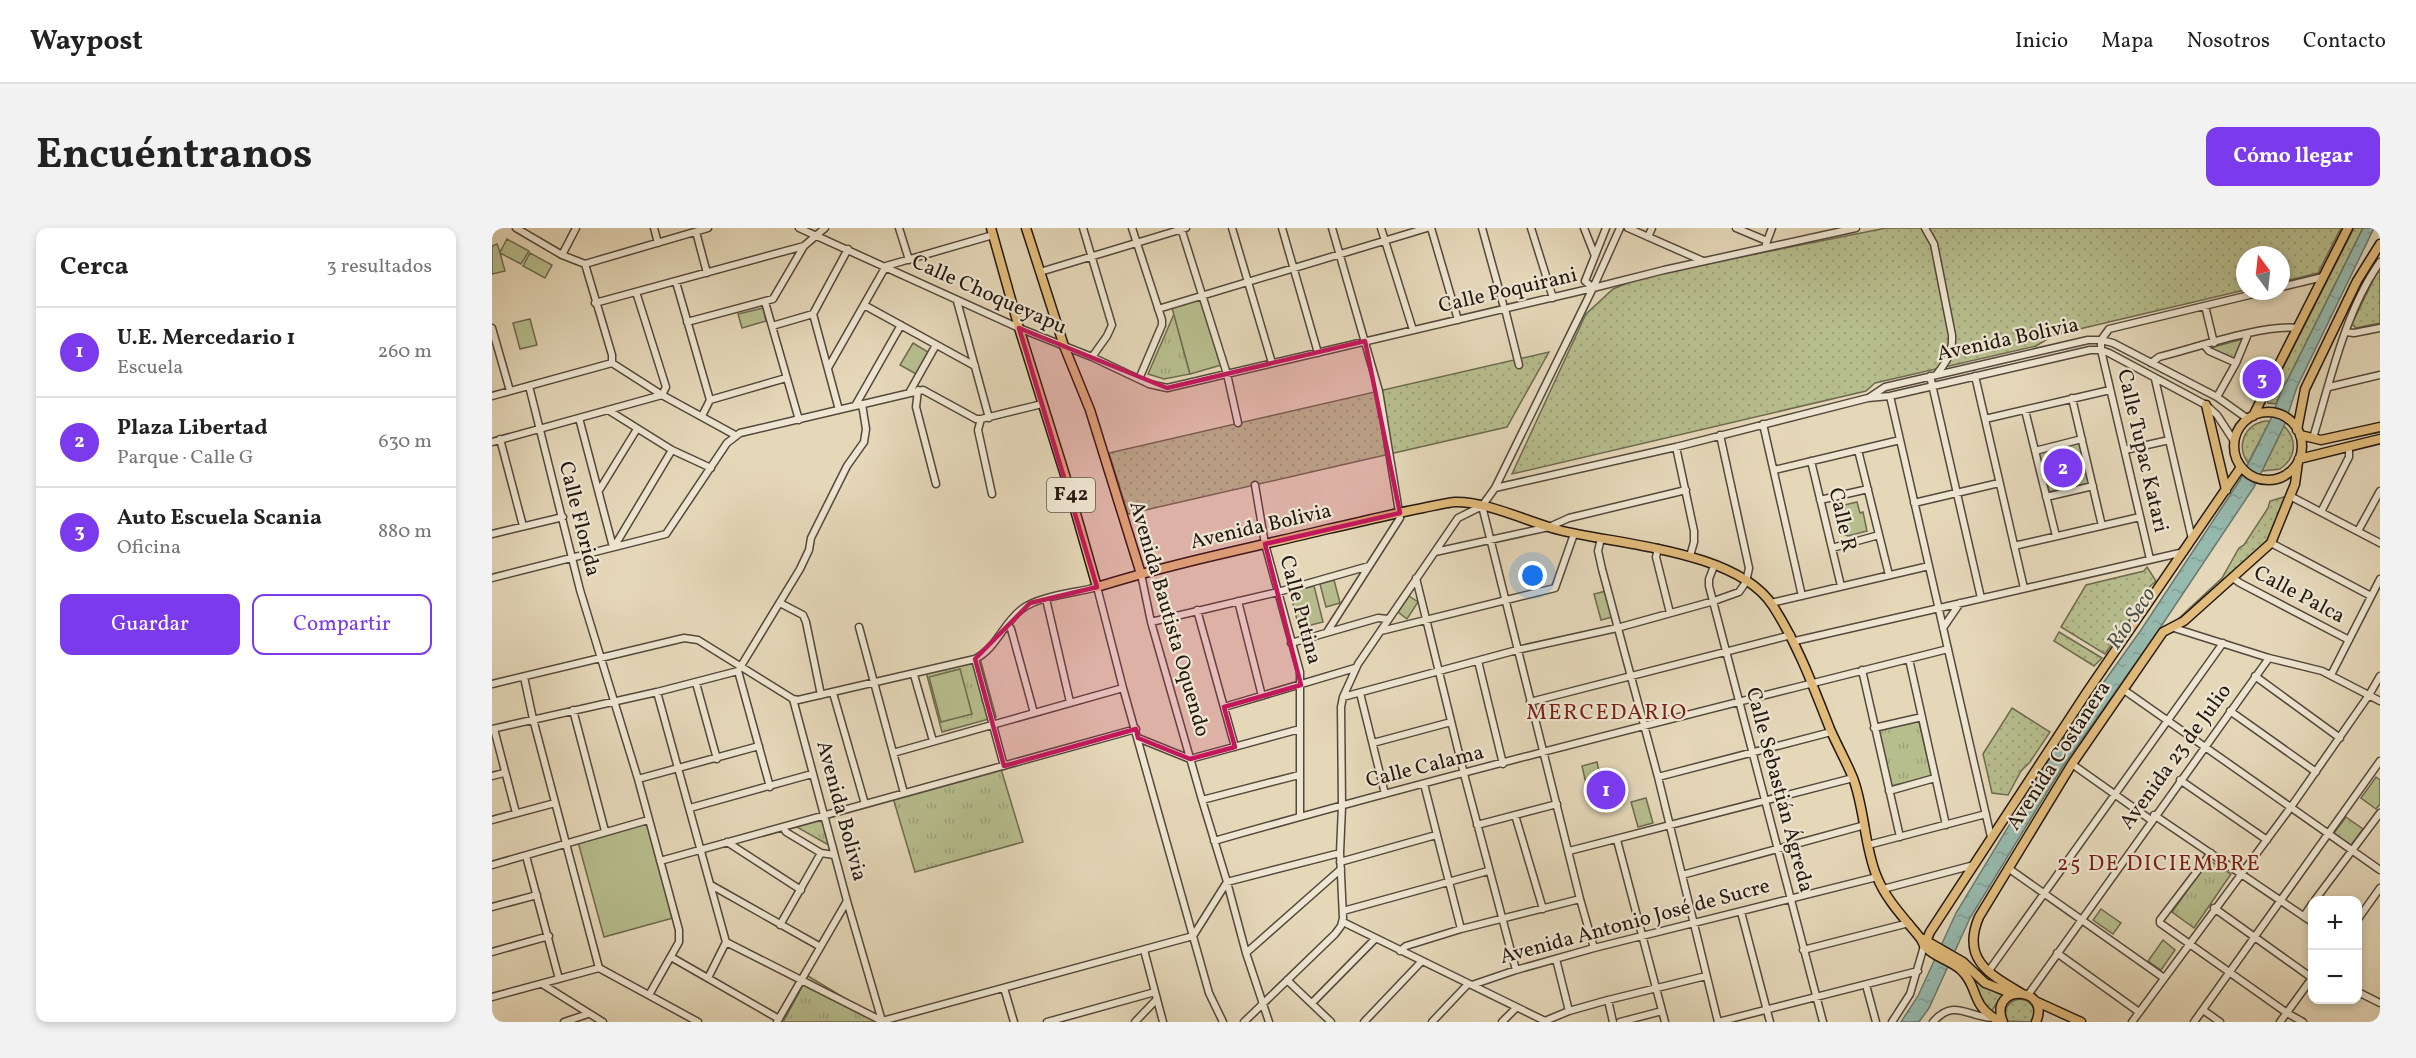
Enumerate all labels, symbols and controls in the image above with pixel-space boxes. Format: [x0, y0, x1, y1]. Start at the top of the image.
text: Waypost [30, 22, 143, 61]
text: Inicio [2015, 27, 2068, 56]
text: Mapa [2101, 27, 2154, 56]
text: Nosotros [2187, 27, 2270, 56]
text: Contacto [2303, 27, 2386, 56]
text: Encuéntranos [36, 127, 312, 186]
button: Cómo llegar [2206, 127, 2380, 186]
north arrow [2236, 246, 2290, 300]
street label: Calle Choqueyapu [907, 248, 1071, 342]
text: Cerca [60, 249, 129, 285]
text: 3 resultados [327, 253, 432, 281]
street label: Calle Poquirani [1436, 261, 1580, 321]
street label: Avenida Bolivia [1934, 311, 2082, 369]
text: U.E. Mercedario 1 [117, 323, 295, 354]
text: 1 [75, 338, 84, 366]
text: 260 m [377, 338, 432, 366]
text: Escuela [117, 354, 183, 382]
pin: 3 [2242, 356, 2282, 402]
street label: Calle Tupac Katari [2109, 367, 2175, 535]
text: Plaza Libertad [117, 413, 268, 444]
text: 2 [74, 428, 85, 456]
text: 630 m [379, 428, 432, 456]
text: Parque · Calle G [117, 444, 254, 472]
pin: 2 [2044, 446, 2082, 490]
street label: Calle Florida [551, 458, 607, 580]
road number: F42 [1047, 478, 1095, 512]
street label: Calle R [1821, 485, 1863, 555]
street label: Avenida Bolivia [1187, 497, 1335, 557]
street label: Avenida Bautista Oquendo [1121, 498, 1217, 740]
text: Auto Escuela Scania [117, 503, 322, 534]
text: 3 [74, 518, 85, 546]
text: 880 m [378, 518, 432, 546]
text: Oficina [117, 534, 181, 562]
street label: Calle Putina [1272, 552, 1328, 668]
street label: Calle Palca [2248, 559, 2350, 631]
your location [1518, 561, 1547, 590]
water label: Río Seco [2100, 582, 2164, 656]
button: Guardar [60, 594, 240, 655]
button: Compartir [252, 594, 432, 655]
street label: Avenida Costanera [2000, 675, 2118, 837]
street label: Avenida 23 de Julio [2113, 678, 2239, 836]
street label: Calle Sebastián Ágreda [1738, 684, 1820, 896]
district label: MERCEDARIO [1526, 698, 1688, 729]
street label: Avenida Bolivia [808, 738, 874, 884]
street label: Calle Calama [1363, 738, 1487, 796]
pin: 1 [1586, 768, 1626, 812]
district label: 25 DE DICIEMBRE [2057, 849, 2261, 880]
street label: Avenida Antonio José de Sucre [1497, 872, 1773, 972]
map controls [2308, 896, 2362, 1004]
button: + [2308, 896, 2362, 950]
button: − [2308, 950, 2362, 1004]

